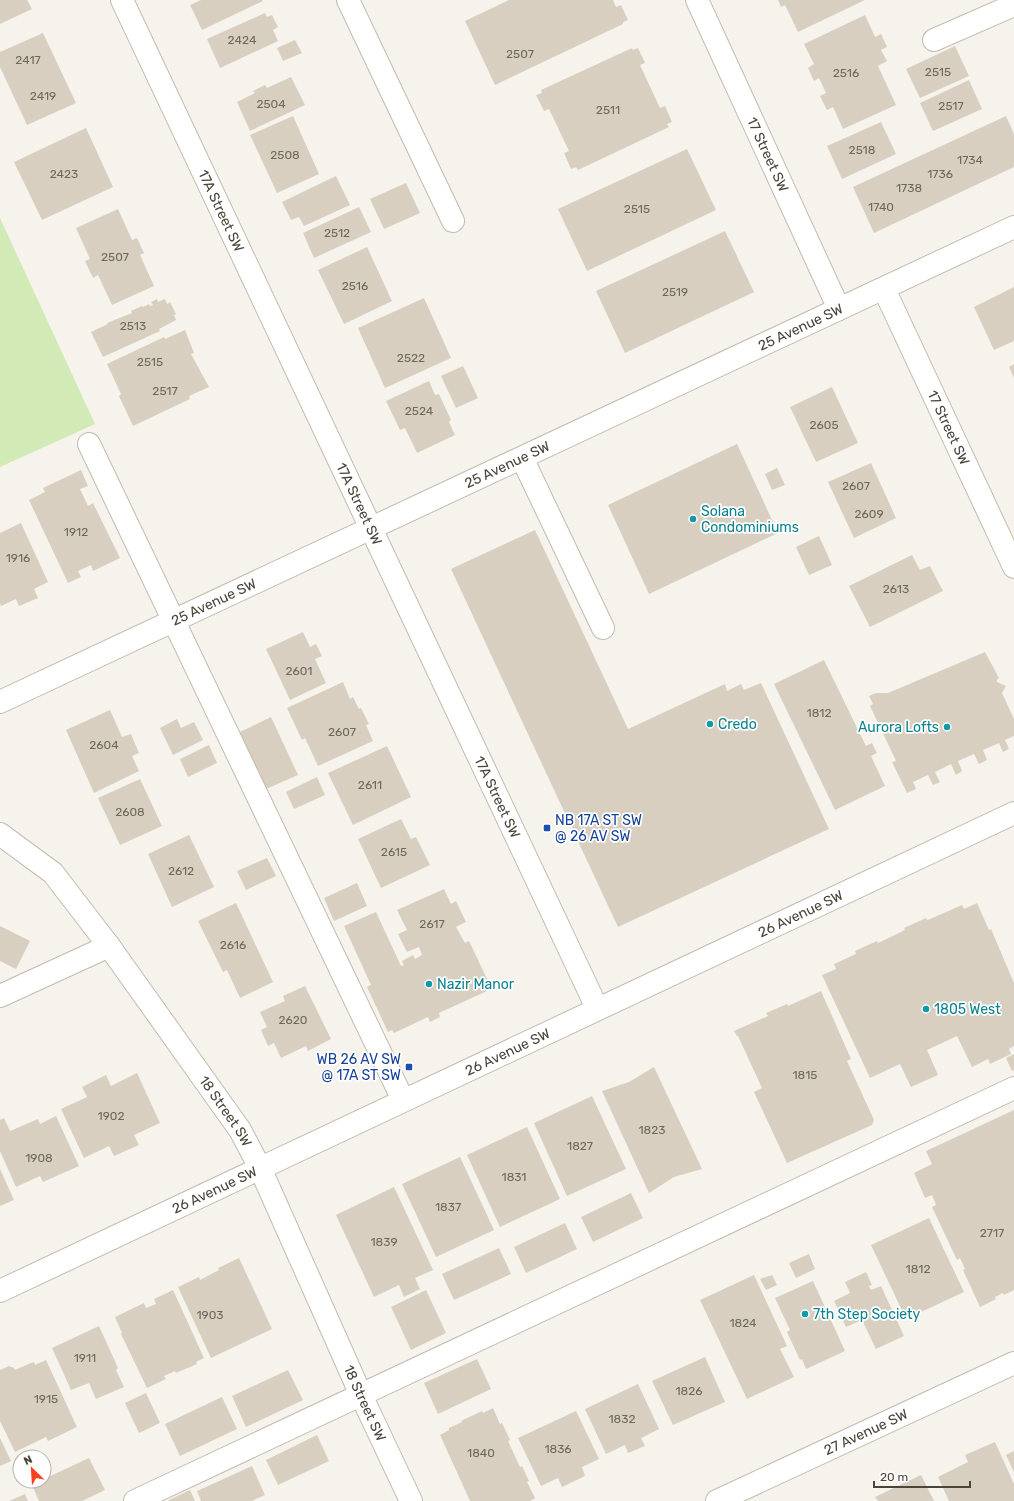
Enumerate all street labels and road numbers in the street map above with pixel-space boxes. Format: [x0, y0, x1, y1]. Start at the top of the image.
street label: 17 Street SW [743, 115, 792, 195]
street label: 17A Street SW [194, 167, 247, 255]
street label: 25 Avenue SW [756, 300, 846, 355]
street label: 17 Street SW [924, 388, 973, 468]
street label: 25 Avenue SW [462, 438, 553, 492]
street label: 17A Street SW [332, 460, 386, 548]
street label: 25 Avenue SW [169, 575, 259, 630]
street label: 17A Street SW [471, 753, 524, 841]
street label: 26 Avenue SW [755, 887, 846, 941]
street label: 26 Avenue SW [462, 1025, 553, 1080]
street label: 18 Street SW [195, 1073, 255, 1150]
street label: 26 Avenue SW [169, 1163, 260, 1218]
street label: 18 Street SW [340, 1362, 390, 1444]
street label: 27 Avenue SW [821, 1406, 911, 1459]

